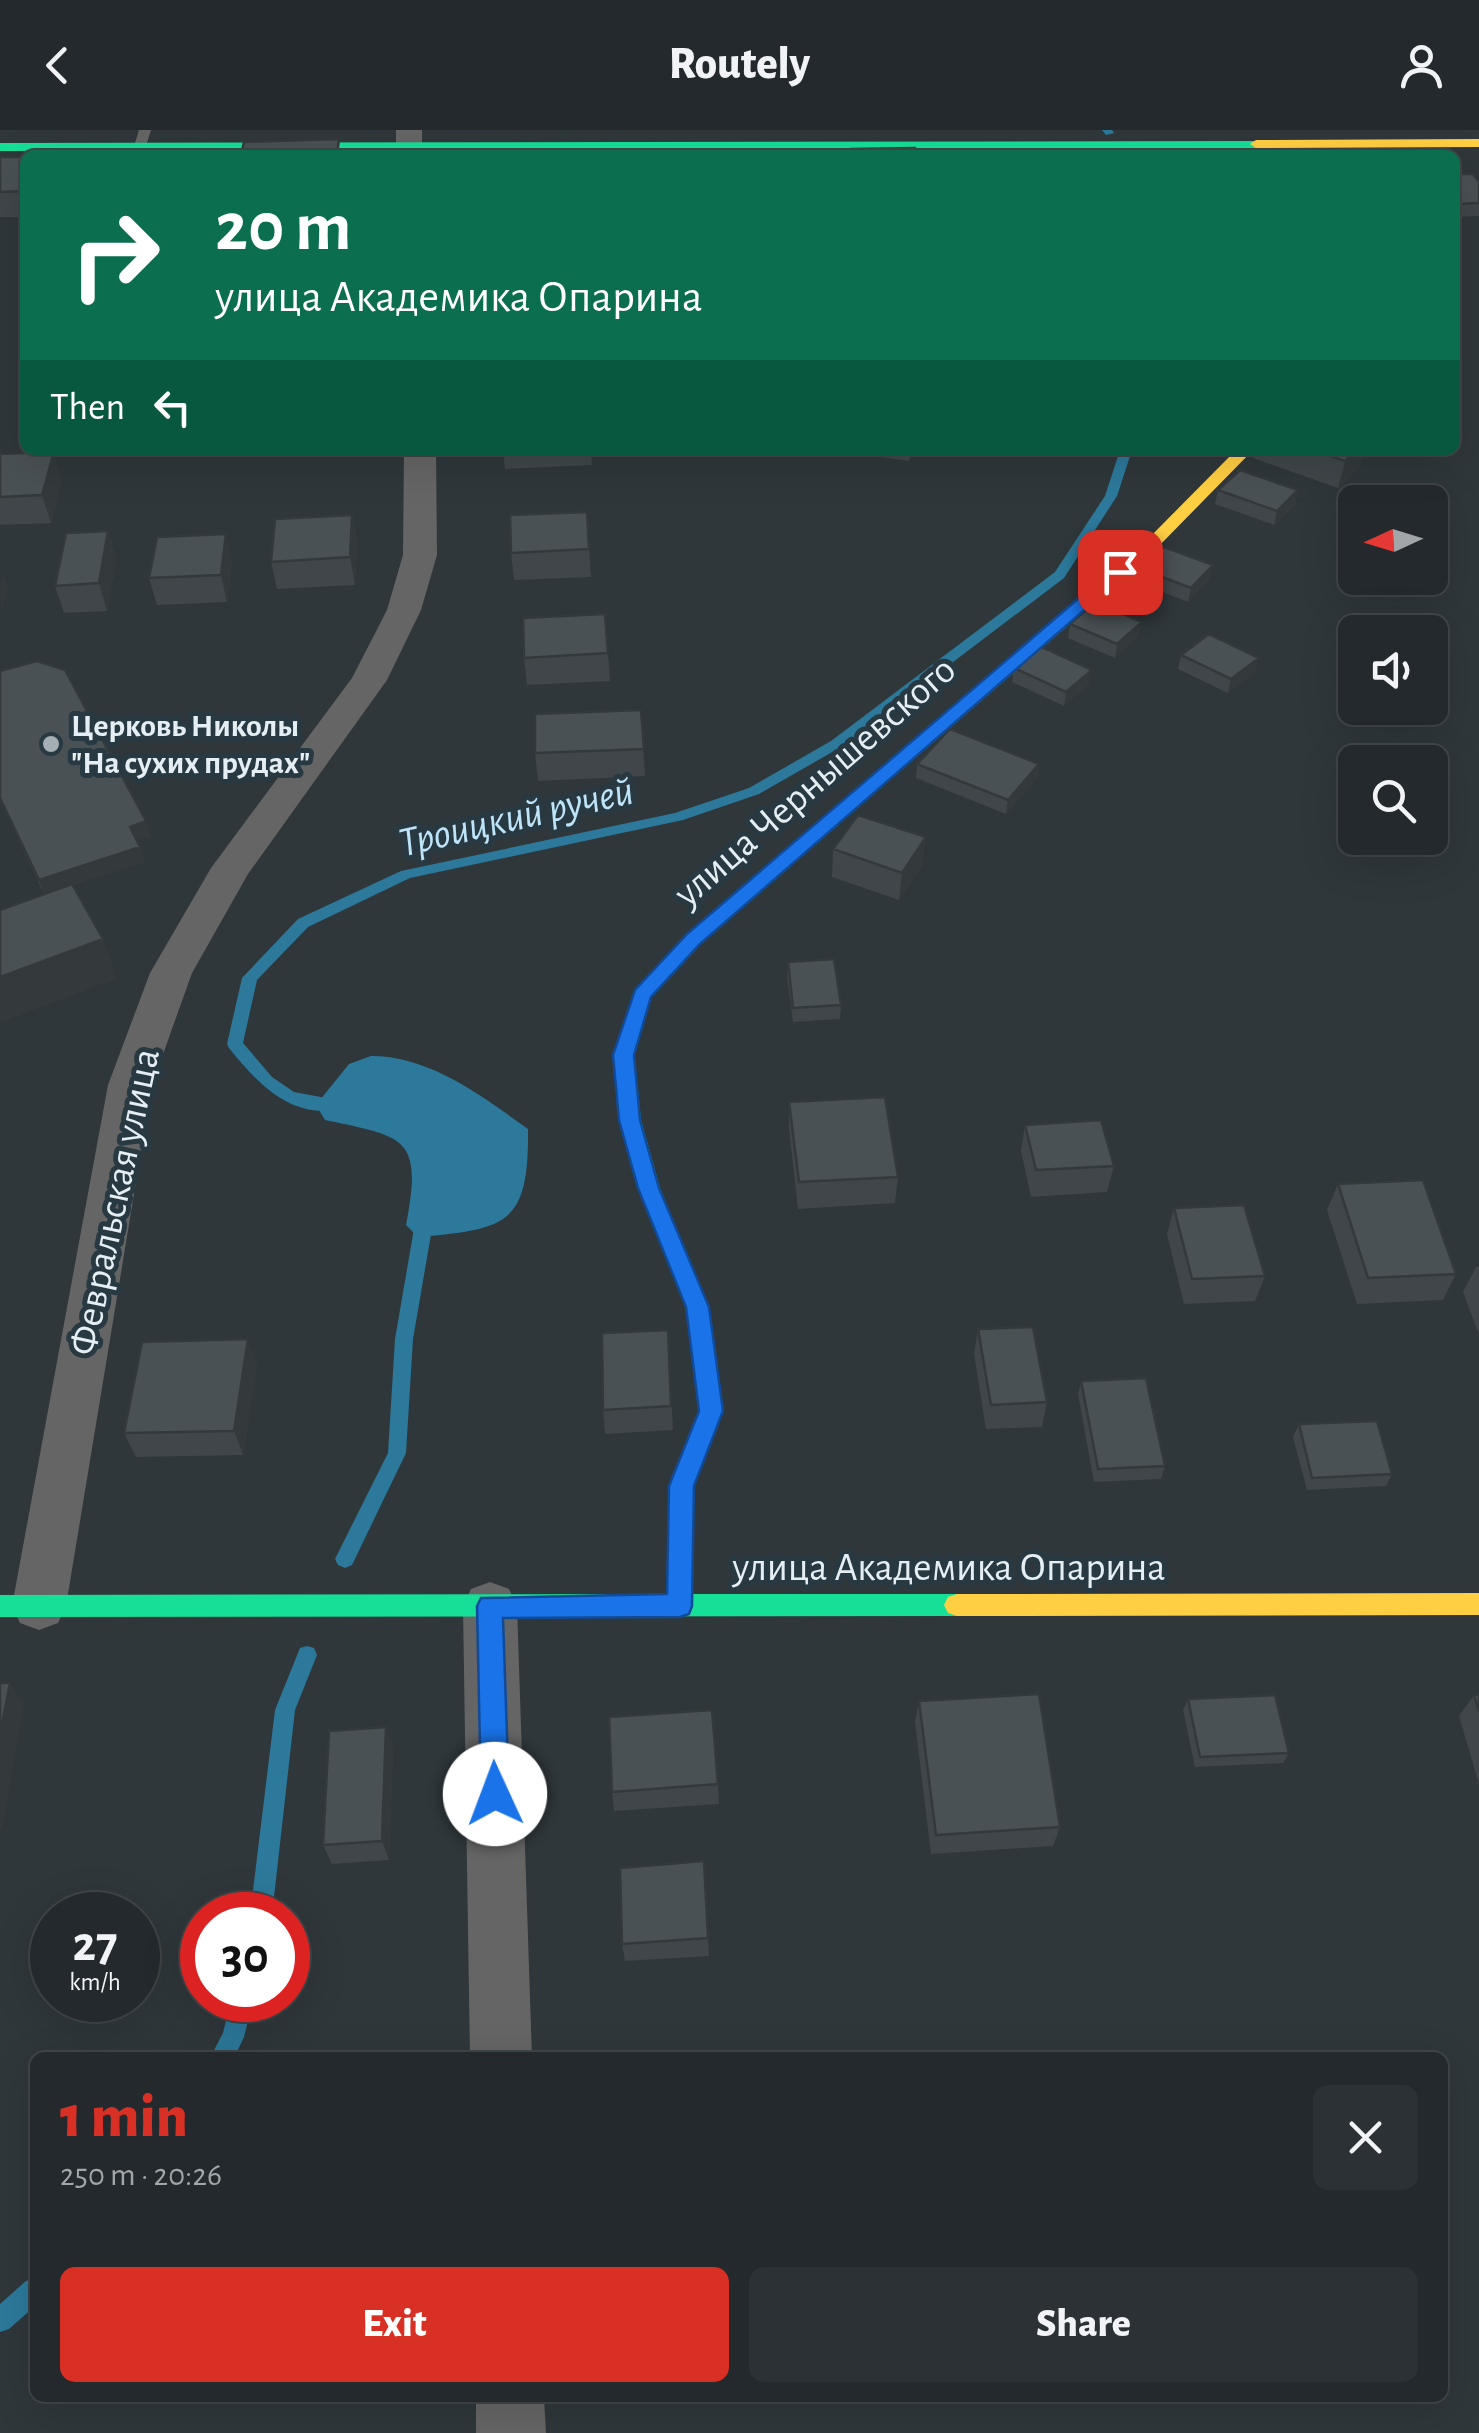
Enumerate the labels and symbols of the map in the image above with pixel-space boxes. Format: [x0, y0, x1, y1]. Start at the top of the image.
north arrow [1338, 485, 1448, 595]
pin [1078, 530, 1163, 615]
street label: улица Чернышевского [666, 649, 963, 915]
place label: Церковь Николы "На сухих прудах" [71, 710, 310, 779]
marker: Церковь Николы "На сухих прудах" [40, 733, 62, 755]
water label: Троицкий ручей [394, 770, 638, 865]
street label: Февральская улица [63, 1045, 167, 1359]
street label: улица Академика Опарина [731, 1548, 1166, 1588]
position arrow [443, 1742, 547, 1846]
speed limit sign: 30 [180, 1892, 310, 2022]

